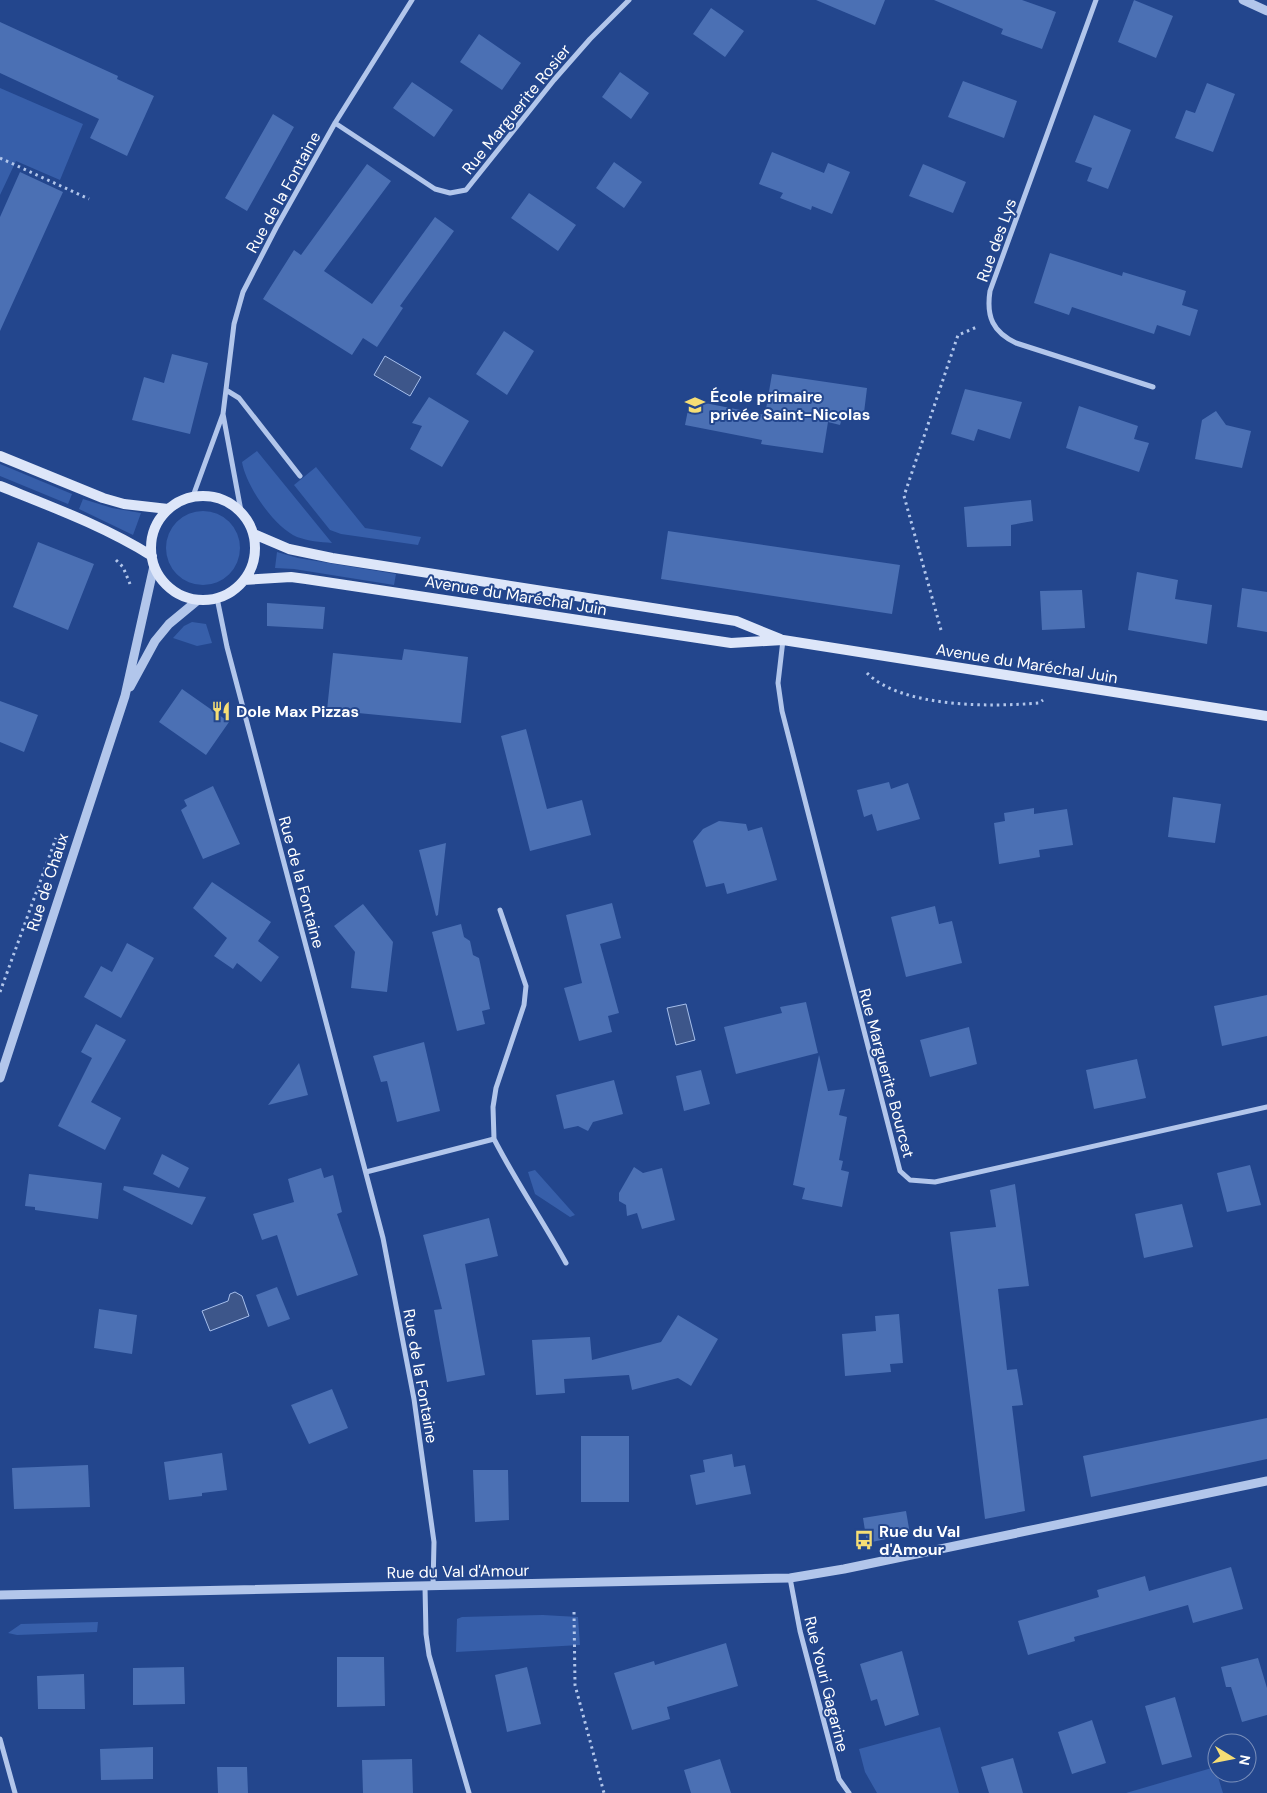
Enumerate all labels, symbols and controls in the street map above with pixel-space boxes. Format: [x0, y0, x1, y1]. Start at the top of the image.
street label: Rue Marguerite Rosier [457, 40, 575, 179]
street label: Rue de la Fontaine [241, 128, 326, 257]
street label: Rue des Lys [972, 196, 1021, 285]
place label: École primaire privée Saint-Nicolas [710, 386, 870, 425]
school or university icon: École primaire privée Saint-Nicolas [684, 394, 706, 416]
street label: Avenue du Maréchal Juin [423, 571, 608, 620]
street label: Avenue du Maréchal Juin [934, 639, 1119, 688]
restaurant icon: Dole Max Pizzas [210, 700, 232, 722]
place label: Dole Max Pizzas [236, 701, 359, 722]
street label: Rue de la Fontaine [274, 814, 329, 950]
street label: Rue de Chaux [22, 830, 73, 934]
street label: Rue Marguerite Bourcet [854, 986, 919, 1160]
street label: Rue de la Fontaine [398, 1307, 443, 1445]
place label: Rue du Val d'Amour [879, 1521, 960, 1560]
bus stop icon: Rue du Val d'Amour [853, 1529, 875, 1551]
street label: Rue du Val d'Amour [386, 1560, 530, 1583]
street label: Rue Youri Gagarine [800, 1614, 854, 1754]
north arrow [1207, 1733, 1257, 1783]
text: N [1235, 1754, 1255, 1767]

